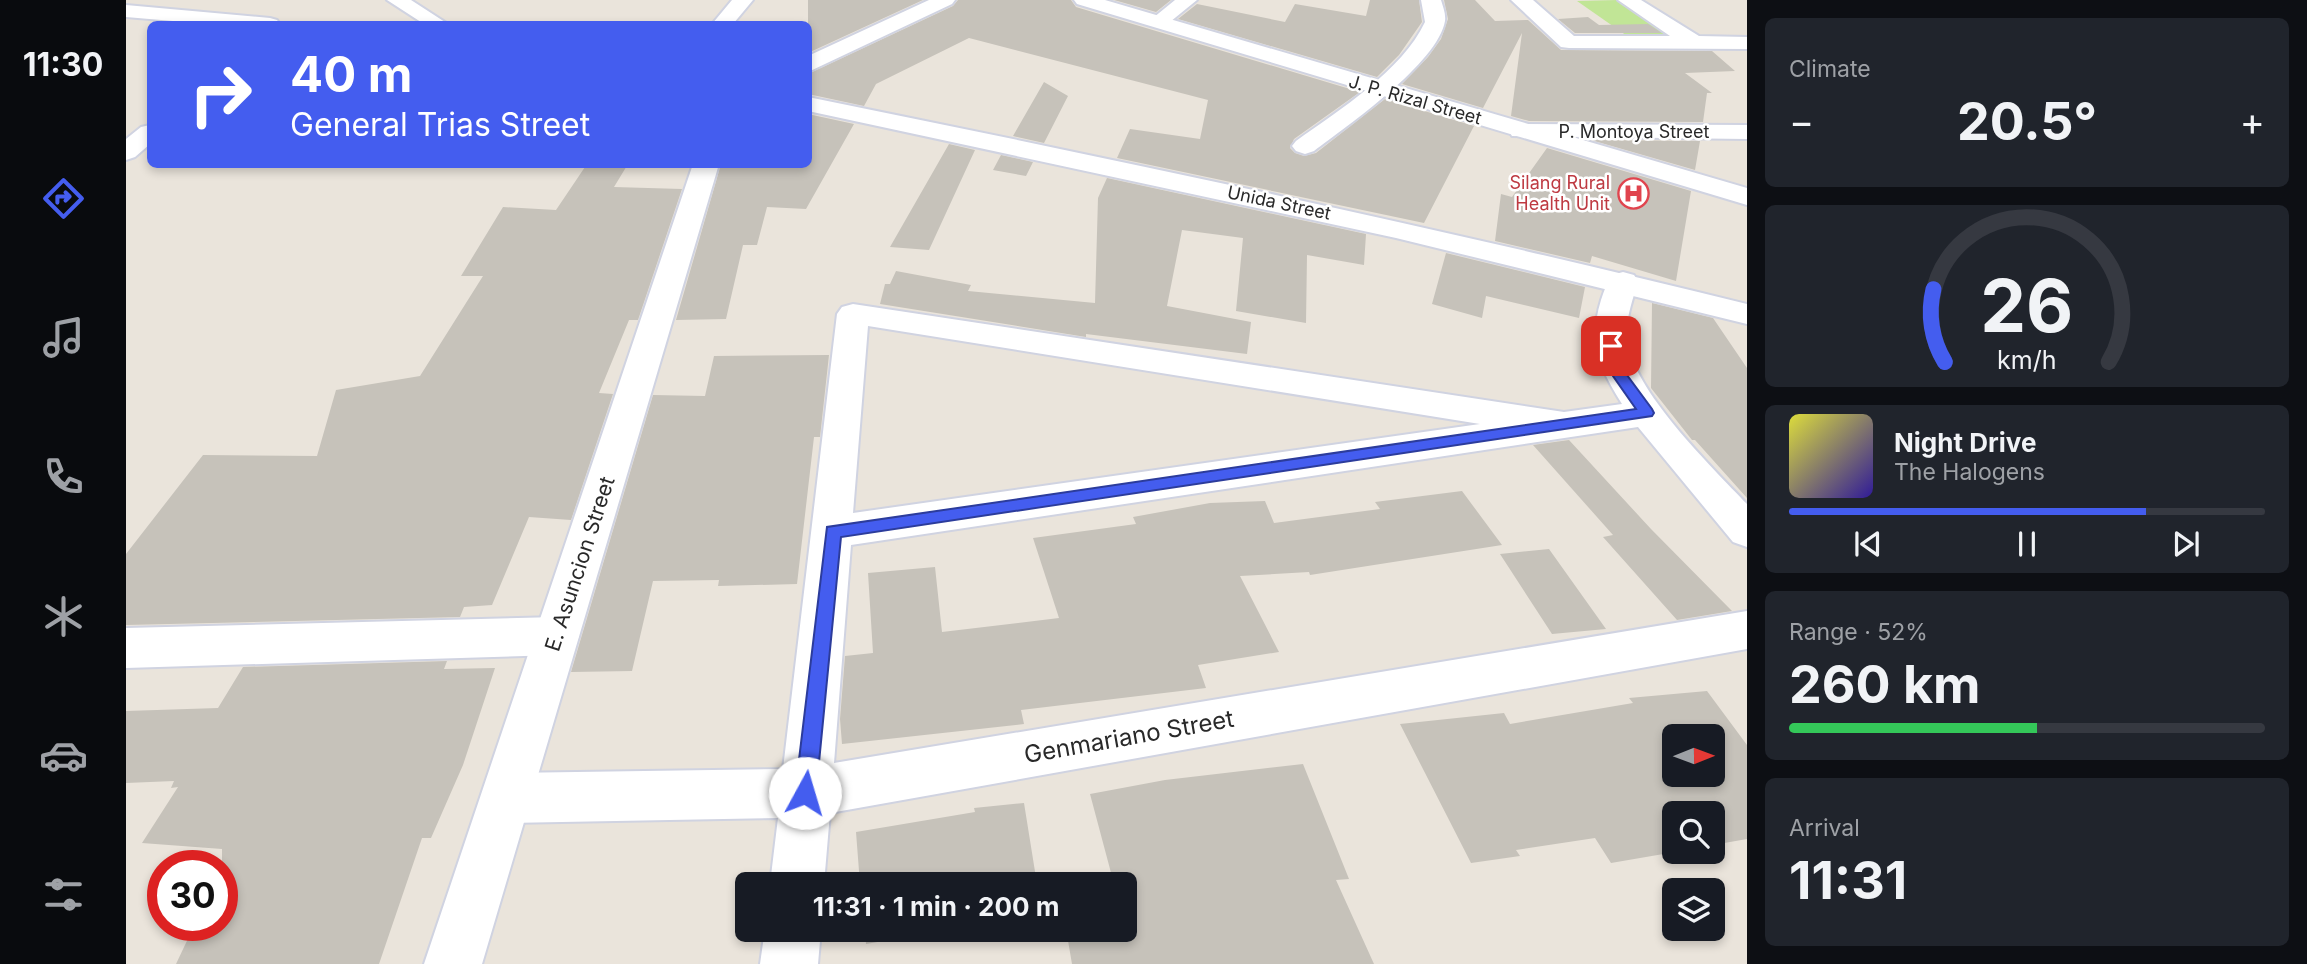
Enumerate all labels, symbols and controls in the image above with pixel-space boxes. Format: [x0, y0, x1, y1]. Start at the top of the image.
text: 11:30 [23, 45, 103, 84]
text: 40 m [290, 45, 413, 104]
icon: right [175, 49, 266, 140]
text: Climate [1789, 55, 1871, 83]
street label: J. P. Rizal Street [1346, 71, 1484, 129]
text: 20.5° [1957, 90, 2097, 153]
text: − [1789, 98, 1814, 144]
text: + [2240, 98, 2265, 144]
text: General Trias Street [290, 105, 590, 144]
street label: P. Montoya Street [1559, 121, 1710, 142]
place label: Silang Rural Health Unit [1509, 172, 1610, 214]
icon: directions [39, 174, 88, 223]
hospital icon: Silang Rural Health Unit [1616, 176, 1650, 210]
street label: Unida Street [1225, 181, 1333, 224]
text: 26 [1980, 261, 2074, 350]
icon: music [39, 313, 88, 362]
pin [1581, 316, 1641, 376]
icon: arrive [1592, 327, 1630, 365]
text: km/h [1997, 344, 2057, 374]
text: Night Drive [1894, 427, 2036, 458]
icon: phone [39, 452, 88, 501]
text: The Halogens [1894, 458, 2045, 486]
street label: E. Asuncion Street [539, 473, 620, 654]
icon: previous [1849, 525, 1887, 563]
icon: pause [2008, 525, 2046, 563]
icon: next [2167, 525, 2205, 563]
icon: climate [39, 592, 88, 641]
text: Range · 52% [1789, 618, 1928, 646]
text: 260 km [1789, 653, 1981, 716]
street label: Genmariano Street [1022, 704, 1236, 769]
north arrow [1662, 724, 1726, 788]
map controls [1662, 724, 1725, 941]
icon: car [39, 731, 88, 780]
position arrow [768, 756, 842, 830]
button: search [1662, 801, 1725, 864]
text: Arrival [1789, 814, 1860, 842]
text: 11:31 [1789, 849, 1907, 912]
speed limit sign: 30 [147, 850, 238, 941]
icon: filters [39, 870, 88, 919]
button: layers [1662, 878, 1725, 941]
text: 11:31 · 1 min · 200 m [813, 891, 1059, 922]

